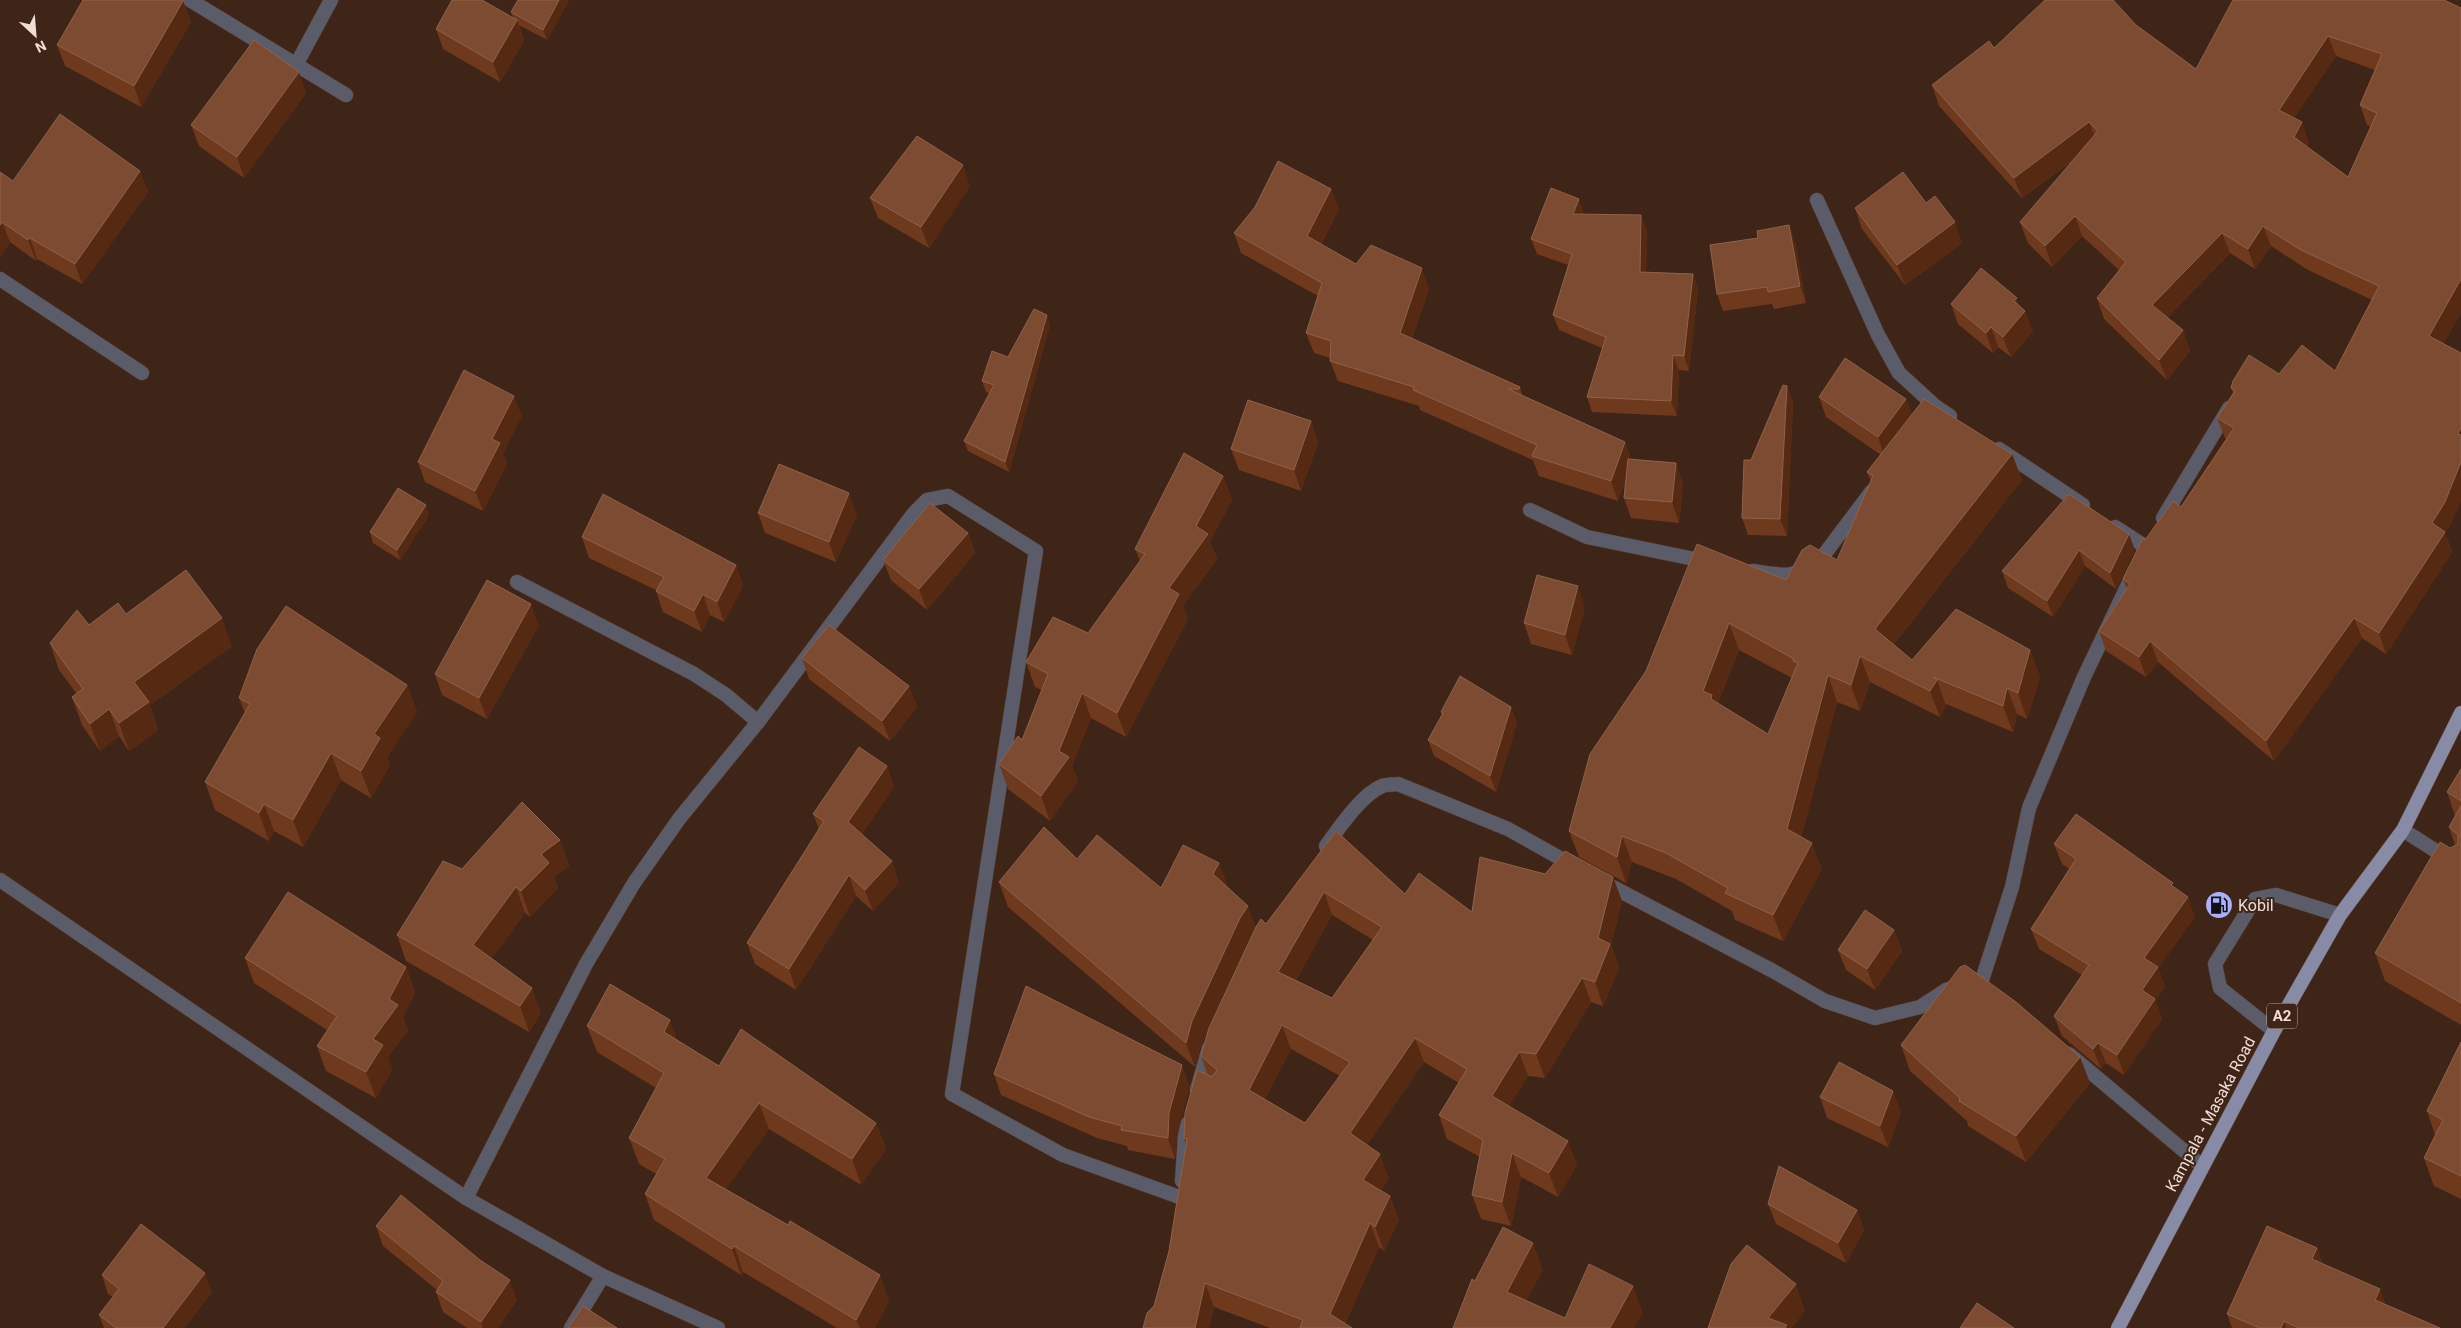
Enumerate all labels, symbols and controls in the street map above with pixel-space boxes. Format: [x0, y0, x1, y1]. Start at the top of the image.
north arrow [10, 10, 60, 60]
text: N [33, 37, 49, 56]
fuel station icon: Kobil [2204, 890, 2234, 920]
place label: Kobil [2238, 896, 2274, 915]
road number: A2 [2267, 1004, 2297, 1028]
street label: Kampala - Masaka Road [2162, 1034, 2259, 1195]

